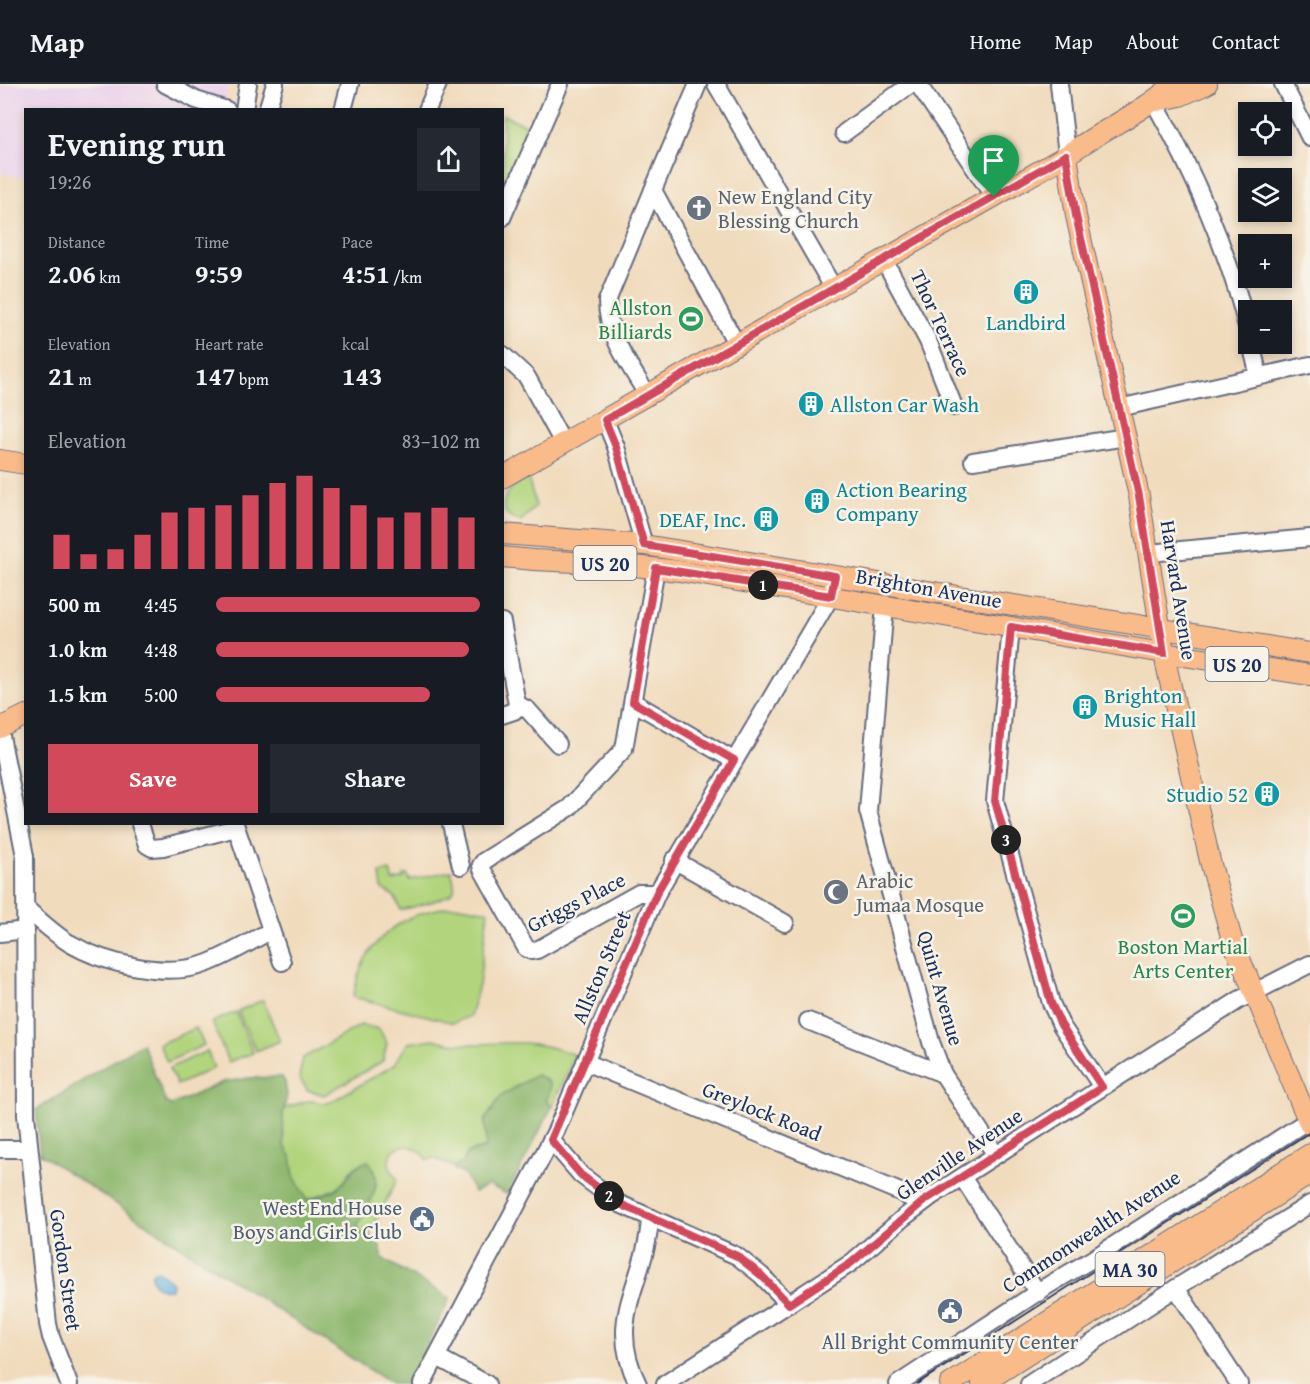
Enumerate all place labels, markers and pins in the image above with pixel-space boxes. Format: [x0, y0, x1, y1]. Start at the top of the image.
pin [968, 135, 1019, 197]
place label: New England City Blessing Church [718, 181, 873, 236]
church icon: New England City Blessing Church [684, 193, 714, 223]
building icon: Landbird [1011, 277, 1041, 307]
place label: Allston Billiards [599, 292, 672, 347]
sports icon: Allston Billiards [676, 304, 706, 334]
place label: Landbird [986, 307, 1067, 338]
building icon: Allston Car Wash [796, 389, 826, 419]
place label: Allston Car Wash [830, 389, 979, 420]
place label: Action Bearing Company [836, 474, 968, 529]
building icon: Action Bearing Company [802, 486, 832, 516]
place label: DEAF, Inc. [659, 504, 746, 535]
building icon: DEAF, Inc. [751, 504, 781, 534]
pin: 1 [748, 570, 778, 600]
place label: Brighton Music Hall [1104, 680, 1197, 735]
building icon: Brighton Music Hall [1070, 692, 1100, 722]
place label: Studio 52 [1166, 779, 1248, 810]
building icon: Studio 52 [1252, 779, 1282, 809]
pin: 3 [991, 825, 1021, 855]
place label: Arabic Jumaa Mosque [853, 865, 984, 920]
mosque icon: Arabic Jumaa Mosque [821, 877, 851, 907]
sports icon: Boston Martial Arts Center [1168, 901, 1198, 931]
place label: Boston Martial Arts Center [1118, 931, 1248, 986]
pin: 2 [594, 1181, 624, 1211]
place label: West End House Boys and Girls Club [233, 1192, 402, 1247]
public building icon: West End House Boys and Girls Club [407, 1204, 437, 1234]
public building icon: All Bright Community Center [935, 1296, 965, 1326]
place label: All Bright Community Center [822, 1326, 1079, 1357]

